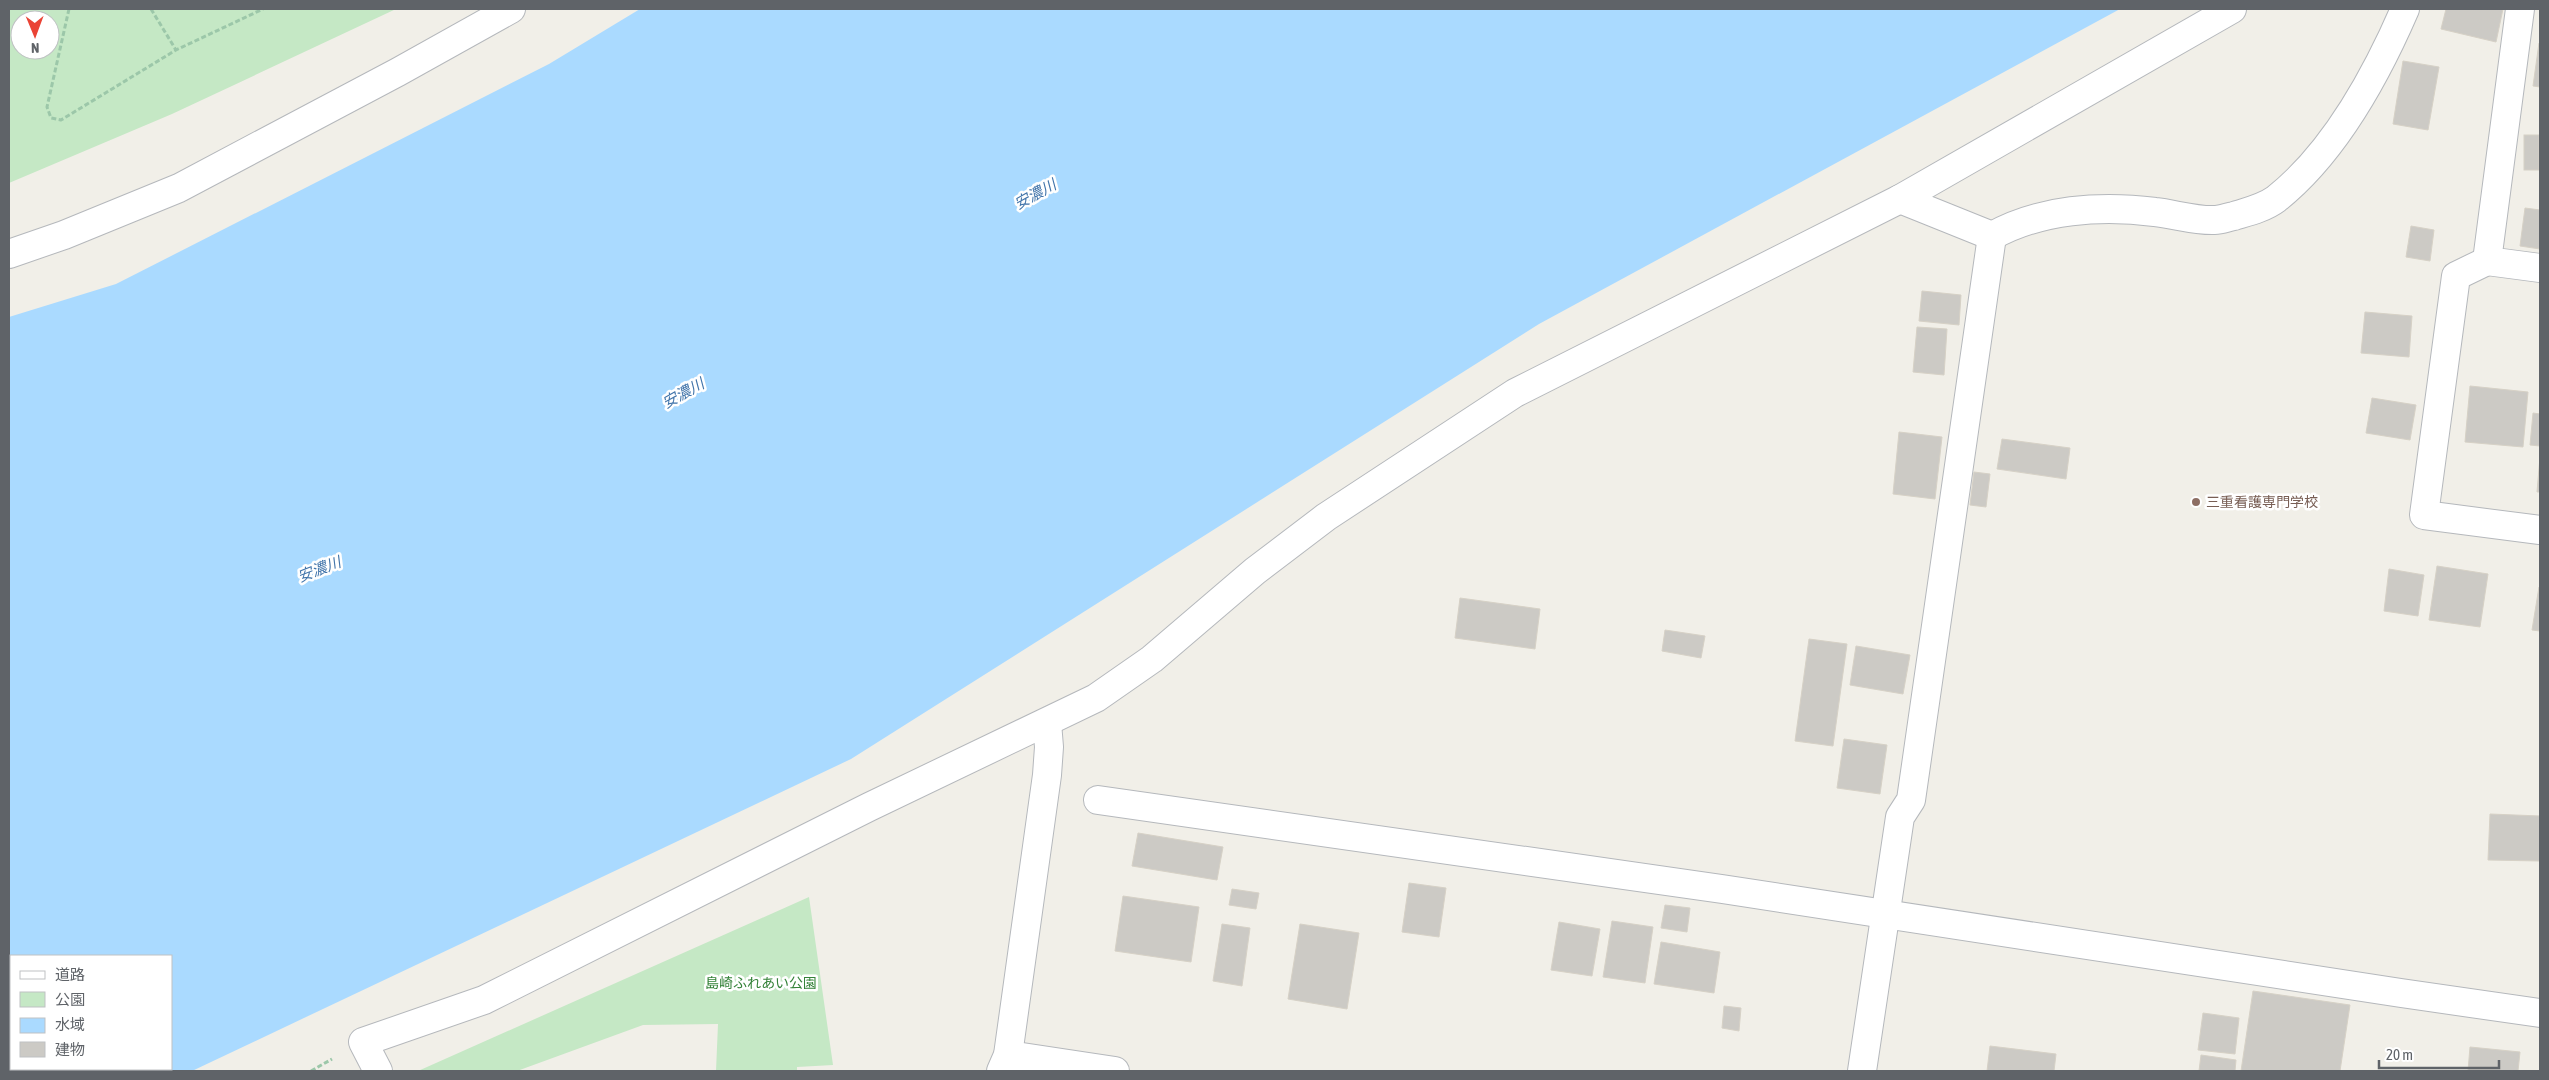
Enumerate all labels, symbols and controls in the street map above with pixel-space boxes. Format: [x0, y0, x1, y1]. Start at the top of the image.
north arrow [10, 10, 60, 60]
text: N [31, 40, 39, 56]
water label: 安濃川 [1011, 175, 1061, 212]
water label: 安濃川 [659, 374, 709, 411]
place label: 三重看護専門学校 [2206, 494, 2318, 510]
marker: 三重看護専門学校 [2190, 496, 2202, 508]
water label: 安濃川 [295, 552, 345, 585]
legend [10, 955, 172, 1070]
text: 道路 [55, 966, 85, 983]
park label: 島崎ふれあい公園 [705, 975, 817, 991]
text: 公園 [55, 991, 85, 1008]
text: 水域 [55, 1016, 85, 1033]
scale bar [2379, 1038, 2499, 1070]
text: 建物 [55, 1041, 85, 1058]
text: 20 m [2386, 1046, 2413, 1063]

